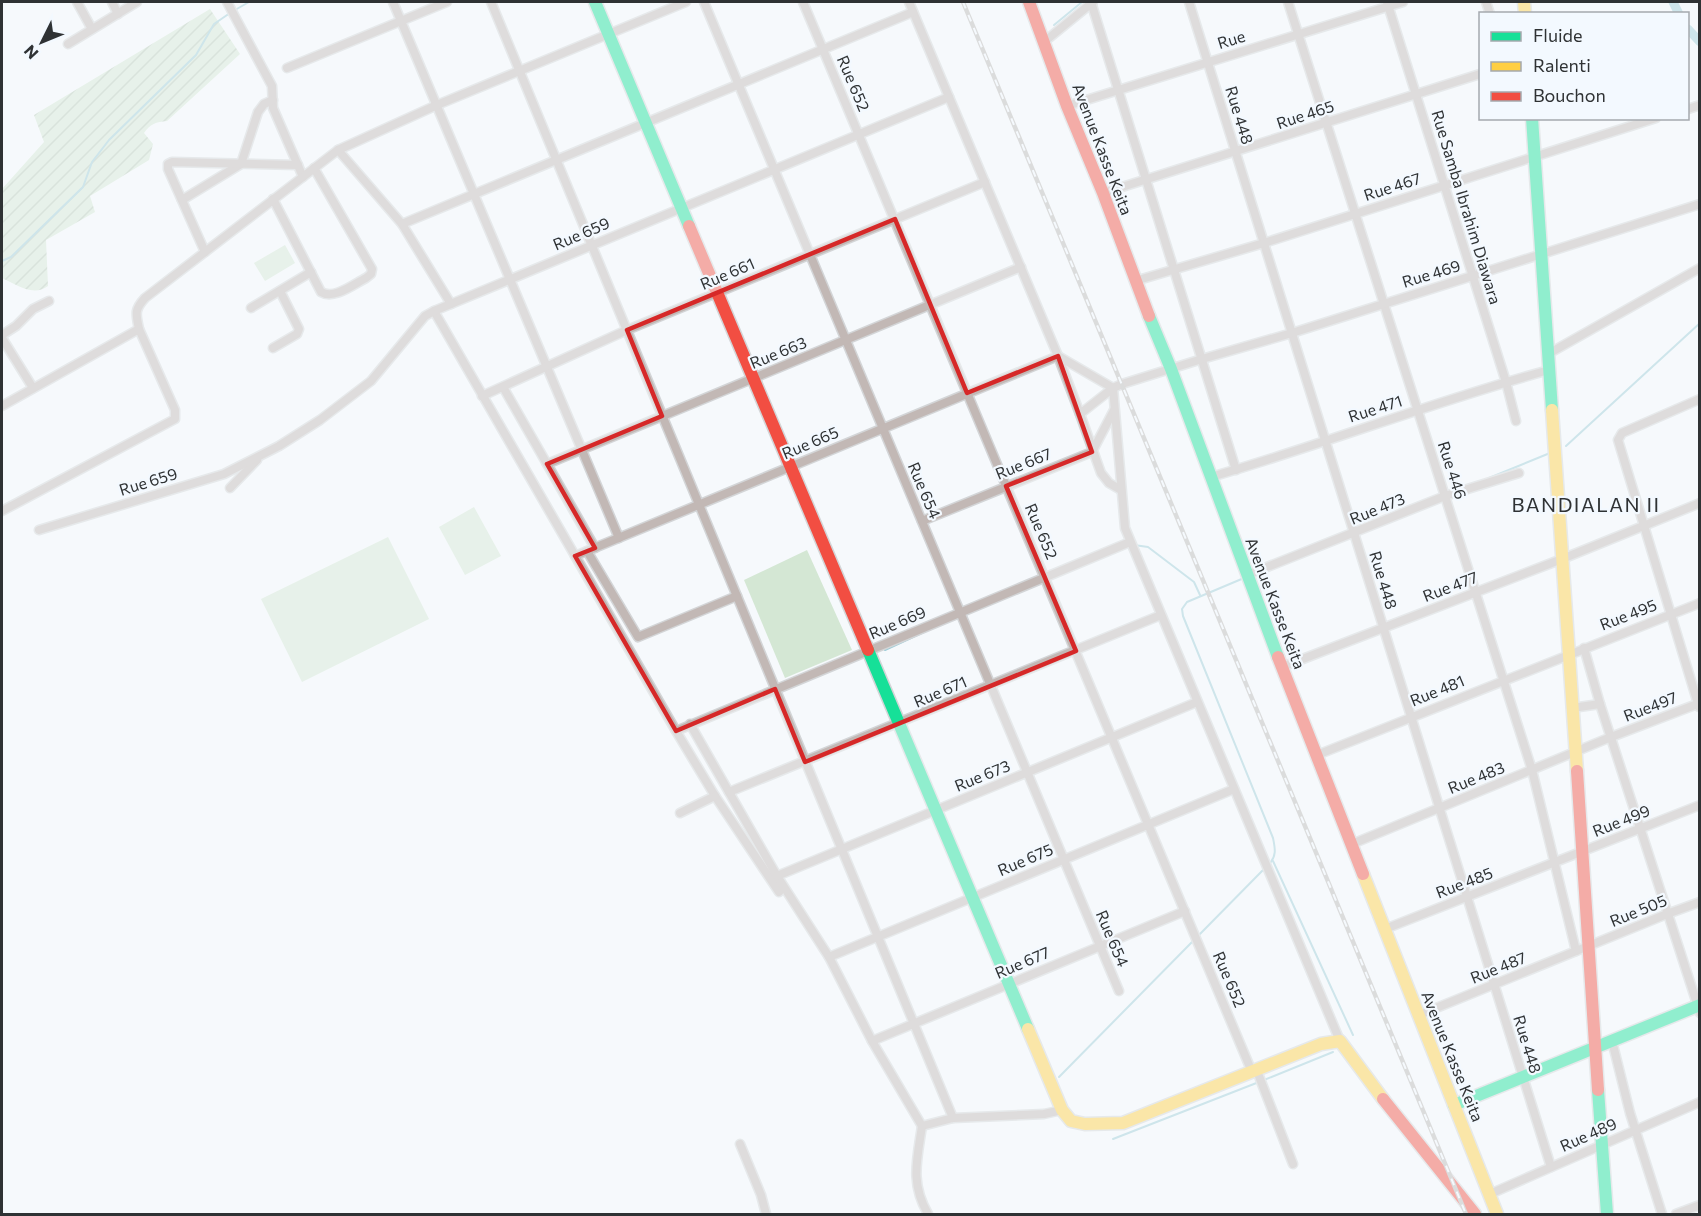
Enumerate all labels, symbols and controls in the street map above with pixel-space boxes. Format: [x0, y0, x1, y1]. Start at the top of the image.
north arrow [12, 12, 72, 72]
legend [1479, 12, 1689, 120]
text: Fluide [1533, 24, 1582, 46]
street label: Rue [1215, 26, 1247, 52]
text: N [20, 42, 42, 63]
street label: Rue 652 [834, 52, 874, 114]
text: Ralenti [1533, 54, 1591, 76]
street label: Avenue Kasse Keita [1069, 81, 1137, 217]
street label: Rue 448 [1222, 84, 1258, 146]
text: Bouchon [1533, 84, 1606, 106]
street label: Rue 465 [1274, 96, 1336, 132]
street label: Rue Samba Ibrahim Diawara [1428, 108, 1506, 306]
street label: Rue 467 [1361, 168, 1423, 204]
street label: Rue 659 [550, 213, 612, 253]
street label: Rue 661 [697, 253, 757, 293]
street label: Rue 469 [1400, 255, 1462, 291]
street label: Rue 663 [747, 332, 809, 372]
street label: Rue 471 [1346, 390, 1404, 426]
street label: Rue 665 [779, 422, 841, 462]
street label: Rue 446 [1435, 439, 1471, 501]
street label: Rue 667 [992, 443, 1054, 483]
street label: Rue 654 [905, 459, 946, 521]
street label: Rue 659 [117, 463, 179, 499]
street label: Rue 473 [1347, 488, 1407, 528]
district label: BANDIALAN II [1511, 492, 1661, 516]
street label: Rue 652 [1022, 500, 1062, 562]
street label: Avenue Kasse Keita [1242, 535, 1310, 671]
street label: Rue 448 [1366, 549, 1402, 611]
street label: Rue 477 [1420, 567, 1480, 605]
street label: Rue 495 [1597, 594, 1659, 634]
street label: Rue 669 [866, 602, 928, 642]
street label: Rue 481 [1407, 670, 1467, 710]
street label: Rue 671 [911, 671, 969, 711]
street label: Rue497 [1621, 687, 1679, 725]
street label: Rue 673 [951, 755, 1013, 795]
street label: Rue 483 [1445, 757, 1507, 797]
street label: Rue 499 [1590, 800, 1652, 840]
street label: Rue 675 [994, 839, 1056, 879]
street label: Rue 485 [1433, 862, 1495, 902]
street label: Rue 505 [1607, 890, 1669, 930]
street label: Rue 654 [1093, 907, 1134, 969]
street label: Rue 677 [992, 942, 1052, 982]
street label: Rue 487 [1467, 947, 1529, 987]
street label: Rue 652 [1210, 948, 1250, 1010]
street label: Avenue Kasse Keita [1418, 988, 1488, 1124]
street label: Rue 448 [1510, 1013, 1546, 1075]
street label: Rue 489 [1557, 1113, 1619, 1155]

